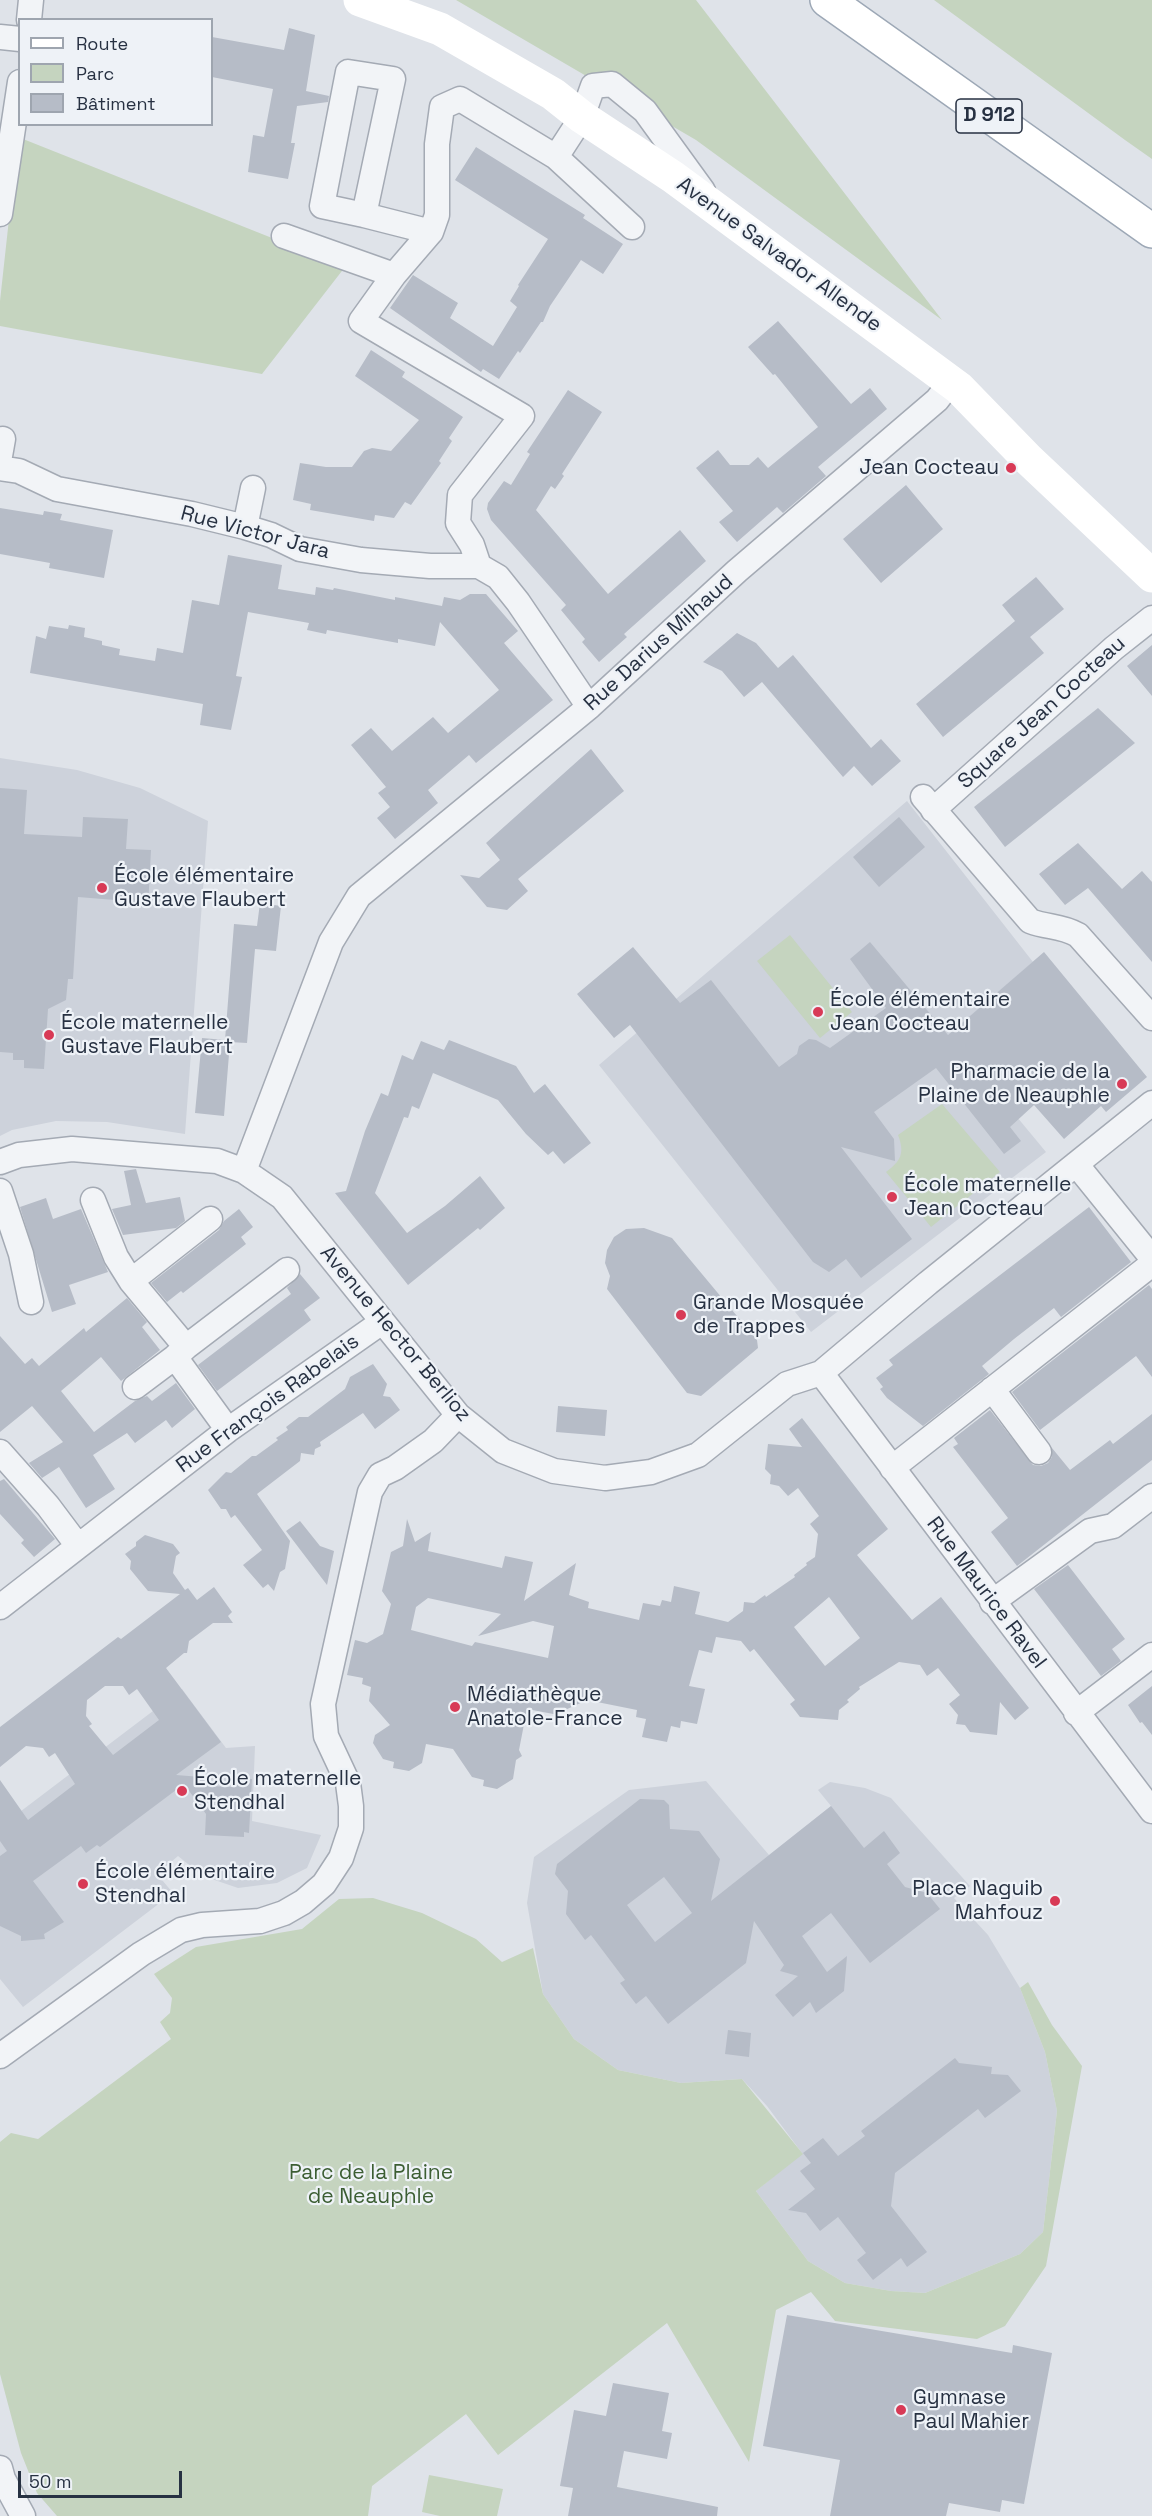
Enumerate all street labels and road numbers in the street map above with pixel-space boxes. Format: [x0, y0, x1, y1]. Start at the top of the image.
road number: D 912 [956, 99, 1022, 133]
street label: Avenue Salvador Allende [672, 172, 886, 338]
street label: Rue Victor Jara [178, 501, 332, 565]
street label: Rue Darius Milhaud [579, 569, 739, 717]
street label: Square Jean Cocteau [953, 631, 1131, 795]
street label: Avenue Hector Berlioz [314, 1241, 476, 1427]
street label: Rue François Rabelais [172, 1329, 364, 1479]
street label: Rue Maurice Ravel [921, 1512, 1051, 1674]

